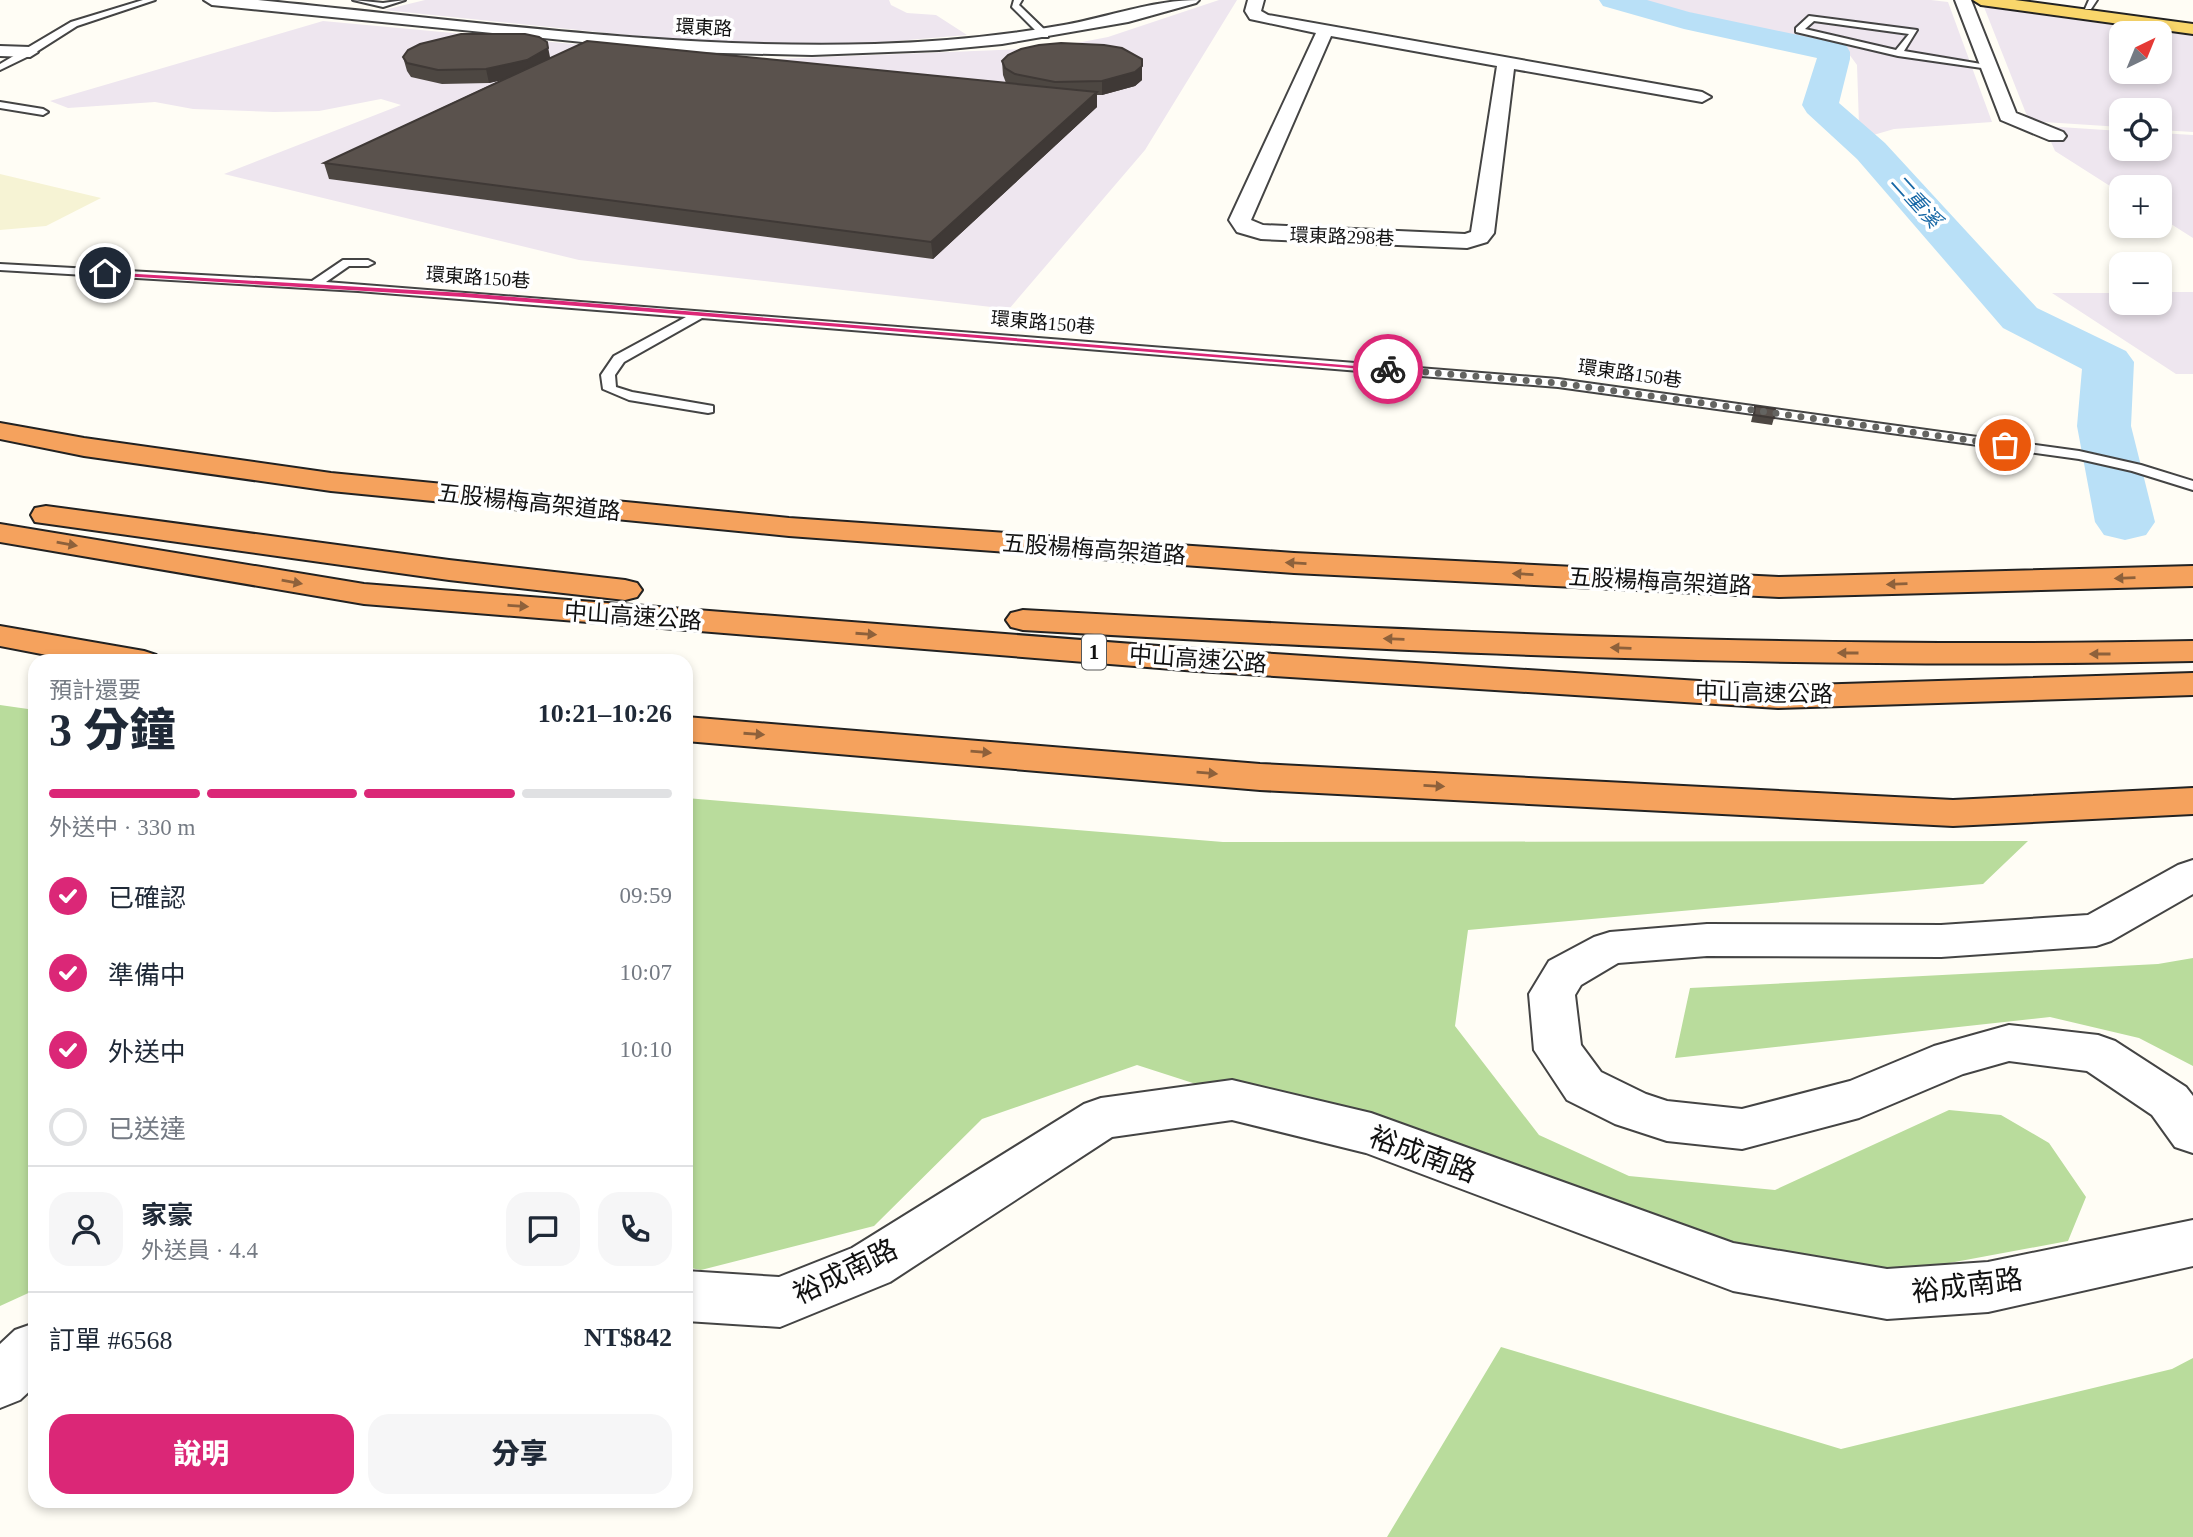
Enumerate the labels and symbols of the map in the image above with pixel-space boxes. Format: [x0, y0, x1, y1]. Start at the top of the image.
street label: 環東路 [675, 16, 733, 39]
north arrow [2109, 21, 2172, 84]
water label: 二重溪 [1886, 170, 1948, 235]
street label: 環東路298巷 [1289, 224, 1395, 249]
pin [75, 243, 135, 303]
street label: 環東路150巷 [425, 263, 531, 292]
street label: 環東路150巷 [990, 307, 1096, 338]
courier [1353, 334, 1423, 404]
street label: 環東路150巷 [1577, 356, 1683, 391]
pin [1975, 415, 2035, 475]
street label: 五股楊梅高架道路 [436, 480, 622, 525]
street label: 五股楊梅高架道路 [1001, 531, 1187, 568]
one-way arrow [56, 539, 78, 550]
one-way arrow [1285, 557, 1307, 568]
street label: 五股楊梅高架道路 [1567, 564, 1753, 599]
one-way arrow [1512, 569, 1534, 580]
one-way arrow [2114, 572, 2136, 583]
one-way arrow [281, 577, 303, 588]
one-way arrow [1886, 578, 1908, 590]
street label: 中山高速公路 [563, 599, 703, 634]
one-way arrow [507, 601, 529, 612]
one-way arrow [856, 629, 878, 640]
road number: 1 [1082, 634, 1106, 670]
one-way arrow [1382, 634, 1404, 645]
street label: 中山高速公路 [1128, 642, 1268, 677]
one-way arrow [1610, 643, 1632, 654]
one-way arrow [1837, 647, 1859, 659]
one-way arrow [2089, 648, 2111, 660]
street label: 中山高速公路 [1695, 680, 1833, 707]
one-way arrow [743, 729, 765, 740]
one-way arrow [970, 747, 992, 758]
one-way arrow [1197, 768, 1219, 779]
one-way arrow [1424, 781, 1446, 792]
street label: 裕成南路 [1365, 1121, 1481, 1188]
street label: 裕成南路 [788, 1233, 902, 1310]
street label: 裕成南路 [1910, 1263, 2025, 1308]

